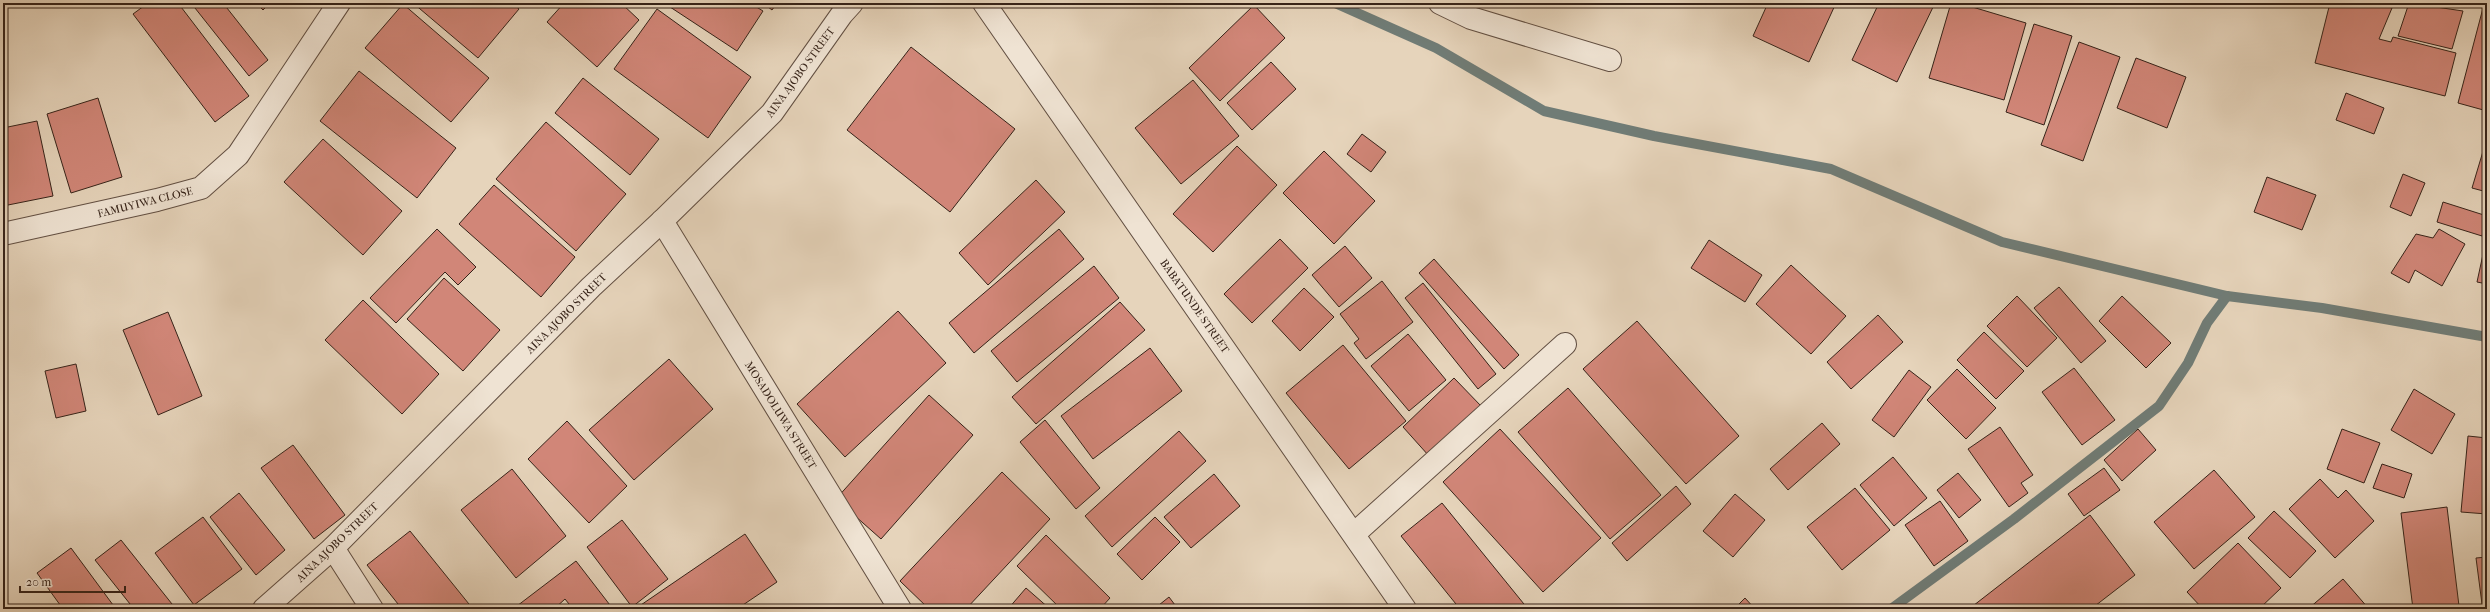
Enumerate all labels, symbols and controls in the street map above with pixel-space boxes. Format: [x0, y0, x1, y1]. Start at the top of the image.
street label: AINA AJOBO STREET [763, 24, 838, 121]
street label: FAMUYIWA CLOSE [96, 184, 194, 221]
street label: BABATUNDE STREET [1157, 257, 1232, 356]
street label: AINA AJOBO STREET [523, 270, 610, 357]
street label: MOSADOLUWA STREET [742, 359, 819, 472]
street label: AINA AJOBO STREET [293, 500, 381, 585]
scale bar [20, 568, 125, 594]
text: 20 m [26, 575, 51, 589]

